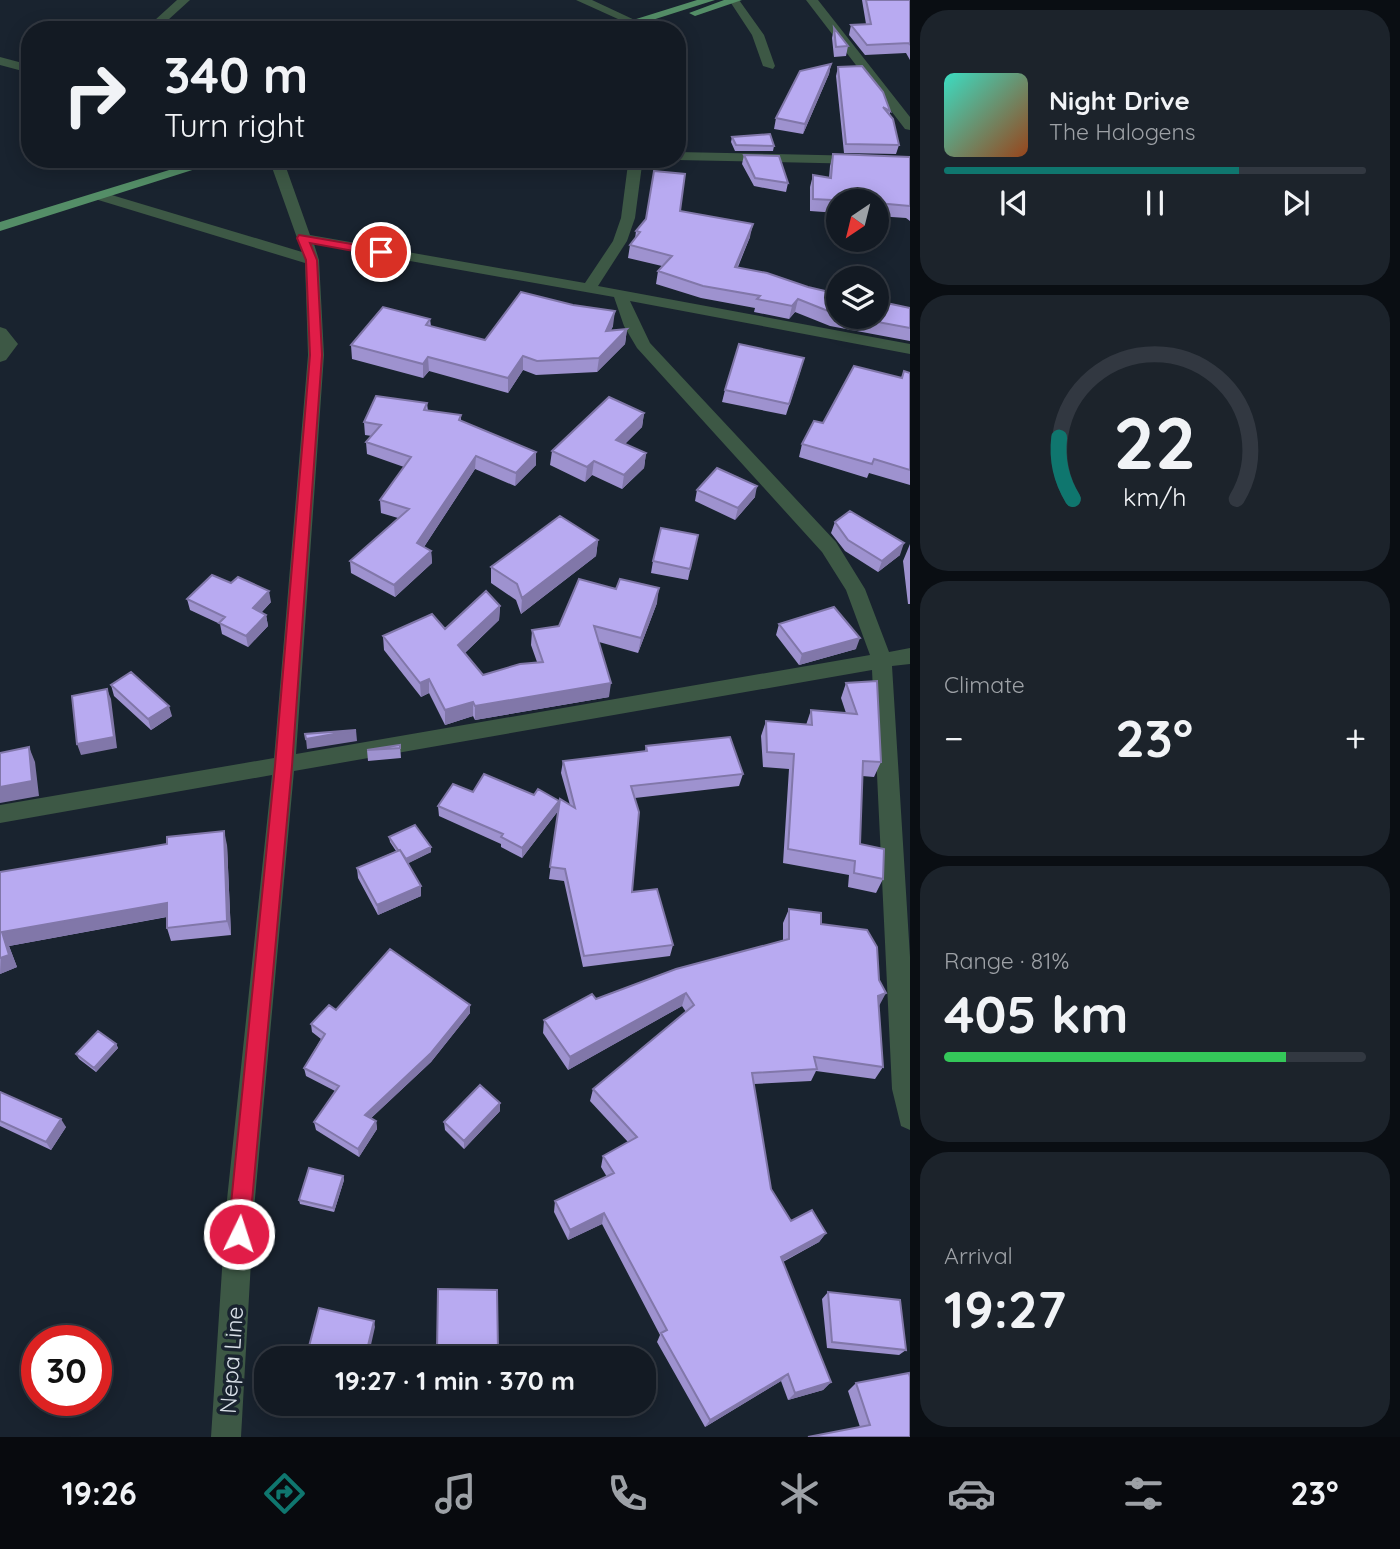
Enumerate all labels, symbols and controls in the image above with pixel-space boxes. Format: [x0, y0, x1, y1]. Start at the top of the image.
text: 340 m [164, 44, 308, 105]
icon: right [49, 49, 140, 140]
text: Night Drive [1049, 84, 1190, 117]
text: Turn right [164, 105, 305, 145]
text: The Halogens [1049, 117, 1196, 146]
icon: previous [995, 184, 1033, 222]
icon: pause [1136, 184, 1174, 222]
icon: next [1277, 184, 1315, 222]
north arrow [826, 189, 889, 252]
map controls [826, 189, 889, 329]
pin [351, 222, 411, 282]
icon: arrive [362, 233, 400, 271]
button: layers [826, 266, 889, 329]
text: 22 [1114, 397, 1196, 488]
text: km/h [1123, 481, 1187, 512]
text: Climate [944, 670, 1025, 699]
text: 23° [1115, 705, 1193, 770]
text: − [944, 714, 964, 762]
text: + [1345, 714, 1366, 762]
text: Range · 81% [944, 946, 1069, 975]
text: 405 km [944, 981, 1129, 1046]
position arrow [202, 1197, 276, 1271]
text: Arrival [944, 1241, 1013, 1270]
text: 19:27 [944, 1276, 1066, 1341]
street label: Nepa Line [213, 1305, 249, 1415]
speed limit sign: 30 [21, 1325, 112, 1416]
text: 19:27 · 1 min · 370 m [335, 1364, 575, 1397]
icon: directions [260, 1469, 309, 1518]
icon: music [431, 1469, 480, 1518]
icon: phone [603, 1469, 652, 1518]
icon: climate [775, 1469, 824, 1518]
icon: car [947, 1469, 996, 1518]
icon: filters [1119, 1469, 1168, 1518]
text: 19:26 [61, 1473, 137, 1513]
text: 23° [1291, 1473, 1339, 1513]

